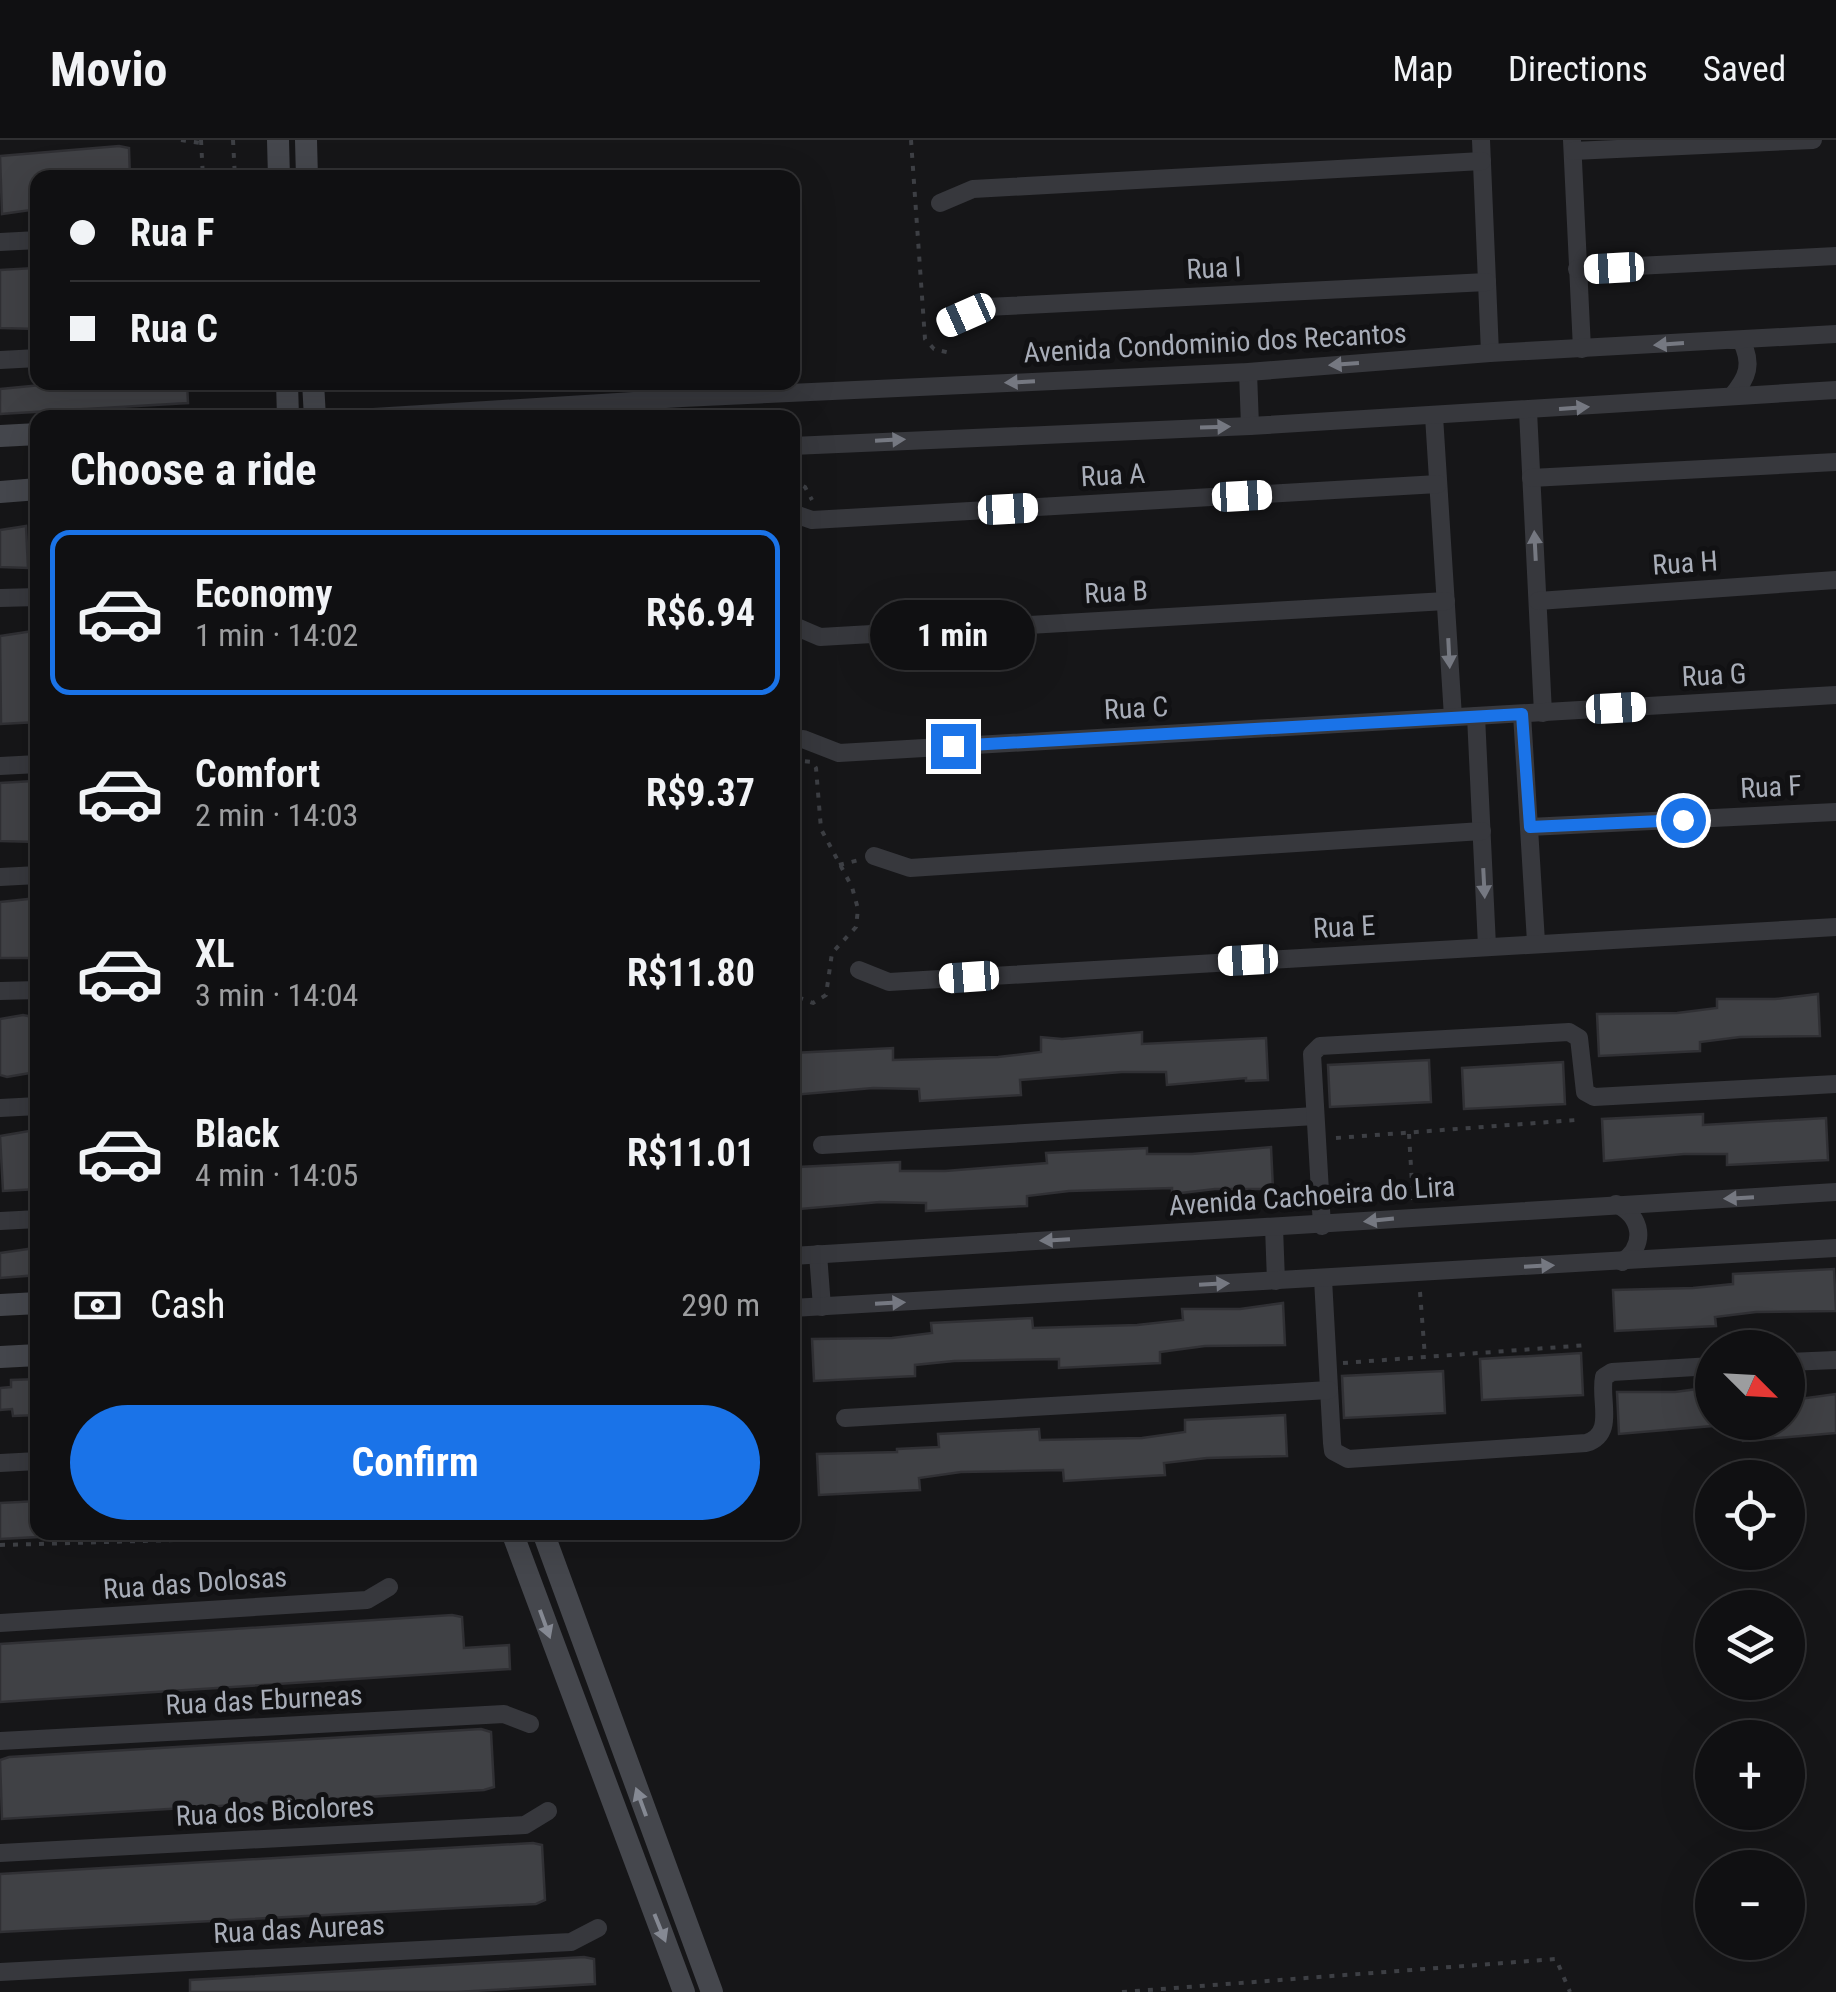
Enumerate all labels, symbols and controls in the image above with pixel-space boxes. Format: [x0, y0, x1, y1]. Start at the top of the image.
text: Movio [50, 41, 167, 98]
text: Map [1393, 49, 1453, 90]
text: Directions [1508, 49, 1648, 90]
text: Saved [1703, 49, 1786, 90]
text: Rua F [130, 211, 214, 255]
street label: Rua I [1186, 250, 1242, 286]
car [1583, 251, 1645, 285]
car [932, 289, 1000, 341]
text: Rua C [130, 307, 218, 351]
street label: Avenida Condominio dos Recantos [1023, 316, 1407, 370]
one-way arrow [1652, 336, 1684, 352]
one-way arrow [1328, 356, 1360, 372]
one-way arrow [1003, 374, 1035, 390]
one-way arrow [1559, 399, 1590, 415]
one-way arrow [1199, 419, 1231, 435]
one-way arrow [874, 432, 906, 448]
text: Choose a ride [70, 443, 317, 496]
street label: Rua A [1080, 457, 1146, 493]
car [1211, 479, 1273, 513]
car [977, 492, 1039, 526]
one-way arrow [1527, 529, 1543, 561]
street label: Rua H [1651, 544, 1719, 582]
icon: car [75, 568, 165, 658]
text: Economy [195, 572, 332, 616]
street label: Rua B [1083, 574, 1149, 610]
text: R$6.94 [646, 591, 755, 635]
callout: 1 min [870, 601, 1036, 671]
text: 1 min · 14:02 [195, 616, 358, 654]
text: 1 min [917, 616, 988, 654]
one-way arrow [1441, 637, 1457, 669]
street label: Rua G [1681, 657, 1747, 693]
street label: Rua C [1103, 690, 1169, 726]
car [1585, 691, 1647, 725]
route end [931, 724, 976, 769]
icon: car [75, 748, 165, 838]
text: Comfort [195, 752, 320, 796]
street label: Rua F [1739, 769, 1803, 805]
text: R$9.37 [646, 771, 755, 815]
text: 2 min · 14:03 [195, 796, 358, 834]
route start [1661, 798, 1706, 843]
one-way arrow [1476, 868, 1492, 900]
street label: Rua E [1312, 909, 1376, 945]
icon: car [75, 928, 165, 1018]
text: XL [195, 932, 234, 976]
car [1217, 943, 1279, 977]
text: R$11.80 [627, 951, 755, 995]
car [938, 960, 1000, 994]
text: 3 min · 14:04 [195, 976, 358, 1014]
icon: car [75, 1108, 165, 1198]
text: Black [195, 1112, 279, 1156]
text: R$11.01 [627, 1131, 755, 1175]
text: 4 min · 14:05 [195, 1156, 358, 1194]
street label: Avenida Cachoeira do Lira [1168, 1170, 1456, 1222]
one-way arrow [1722, 1190, 1754, 1206]
one-way arrow [1363, 1212, 1395, 1228]
one-way arrow [1039, 1232, 1071, 1248]
one-way arrow [1523, 1258, 1555, 1274]
one-way arrow [1199, 1276, 1231, 1292]
icon: cash [70, 1278, 125, 1333]
text: Cash [150, 1283, 225, 1327]
text: 290 m [681, 1286, 760, 1324]
one-way arrow [874, 1295, 906, 1311]
north arrow [1695, 1330, 1805, 1440]
map controls [1695, 1330, 1805, 1960]
button: Confirm [70, 1405, 760, 1520]
button: locate [1695, 1460, 1805, 1570]
street label: Rua das Dolosas [102, 1560, 288, 1606]
button: layers [1695, 1590, 1805, 1700]
one-way arrow [538, 1610, 553, 1640]
street label: Rua das Eburneas [165, 1678, 363, 1722]
button: + [1695, 1720, 1805, 1830]
one-way arrow [633, 1787, 648, 1817]
street label: Rua dos Bicolores [175, 1789, 375, 1833]
button: − [1695, 1850, 1805, 1960]
street label: Rua das Aureas [212, 1908, 386, 1950]
one-way arrow [652, 1914, 668, 1944]

